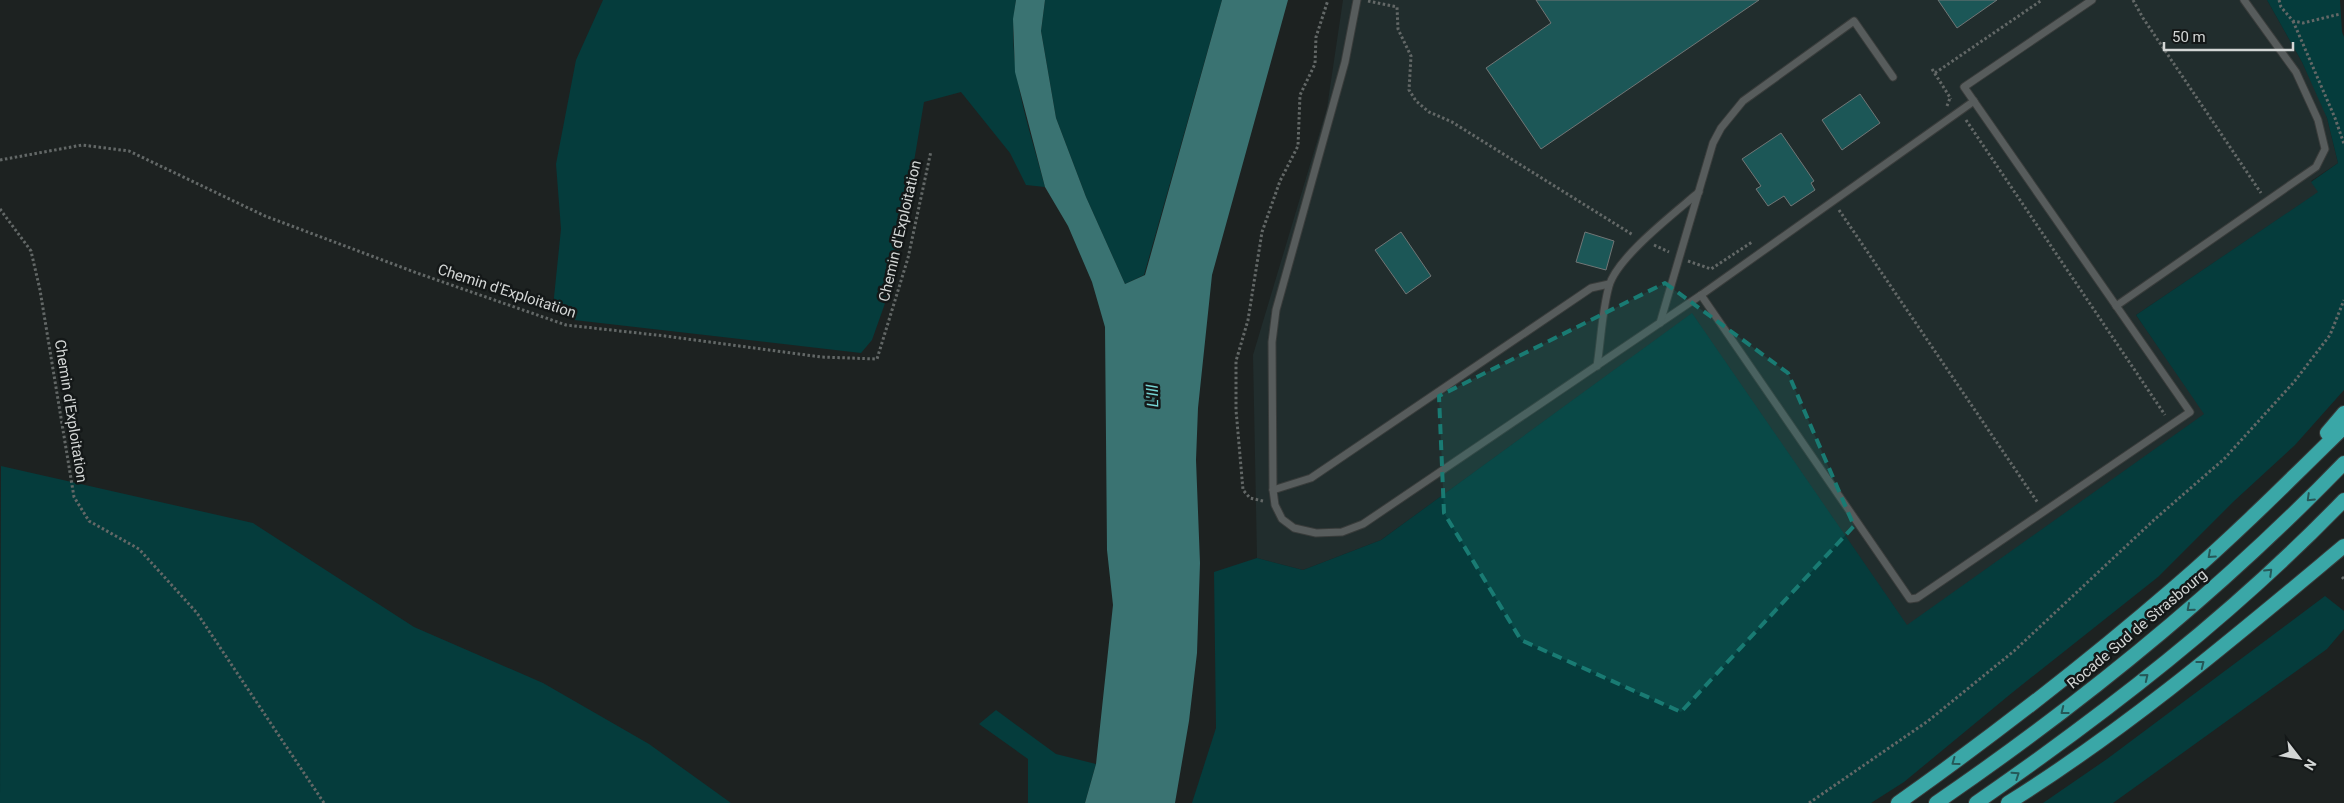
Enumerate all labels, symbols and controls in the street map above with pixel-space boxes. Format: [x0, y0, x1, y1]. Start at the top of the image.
scale bar [2164, 20, 2293, 52]
text: 50 m [2172, 28, 2206, 46]
street label: Chemin d'Exploitation [875, 159, 925, 303]
street label: Chemin d'Exploitation [435, 260, 579, 322]
street label: Chemin d'Exploitation [51, 338, 91, 484]
water label: L'Ill [1143, 384, 1162, 408]
one-way arrow [2306, 492, 2315, 501]
one-way arrow [2208, 549, 2217, 558]
street label: Rocade Sud de Strasbourg [2064, 565, 2210, 693]
one-way arrow [2263, 569, 2272, 578]
one-way arrow [2187, 602, 2196, 611]
one-way arrow [2195, 661, 2204, 670]
one-way arrow [2139, 674, 2148, 682]
one-way arrow [2061, 705, 2070, 713]
north arrow [2274, 733, 2324, 783]
one-way arrow [1952, 756, 1961, 764]
text: N [2301, 756, 2320, 773]
one-way arrow [2010, 772, 2020, 781]

